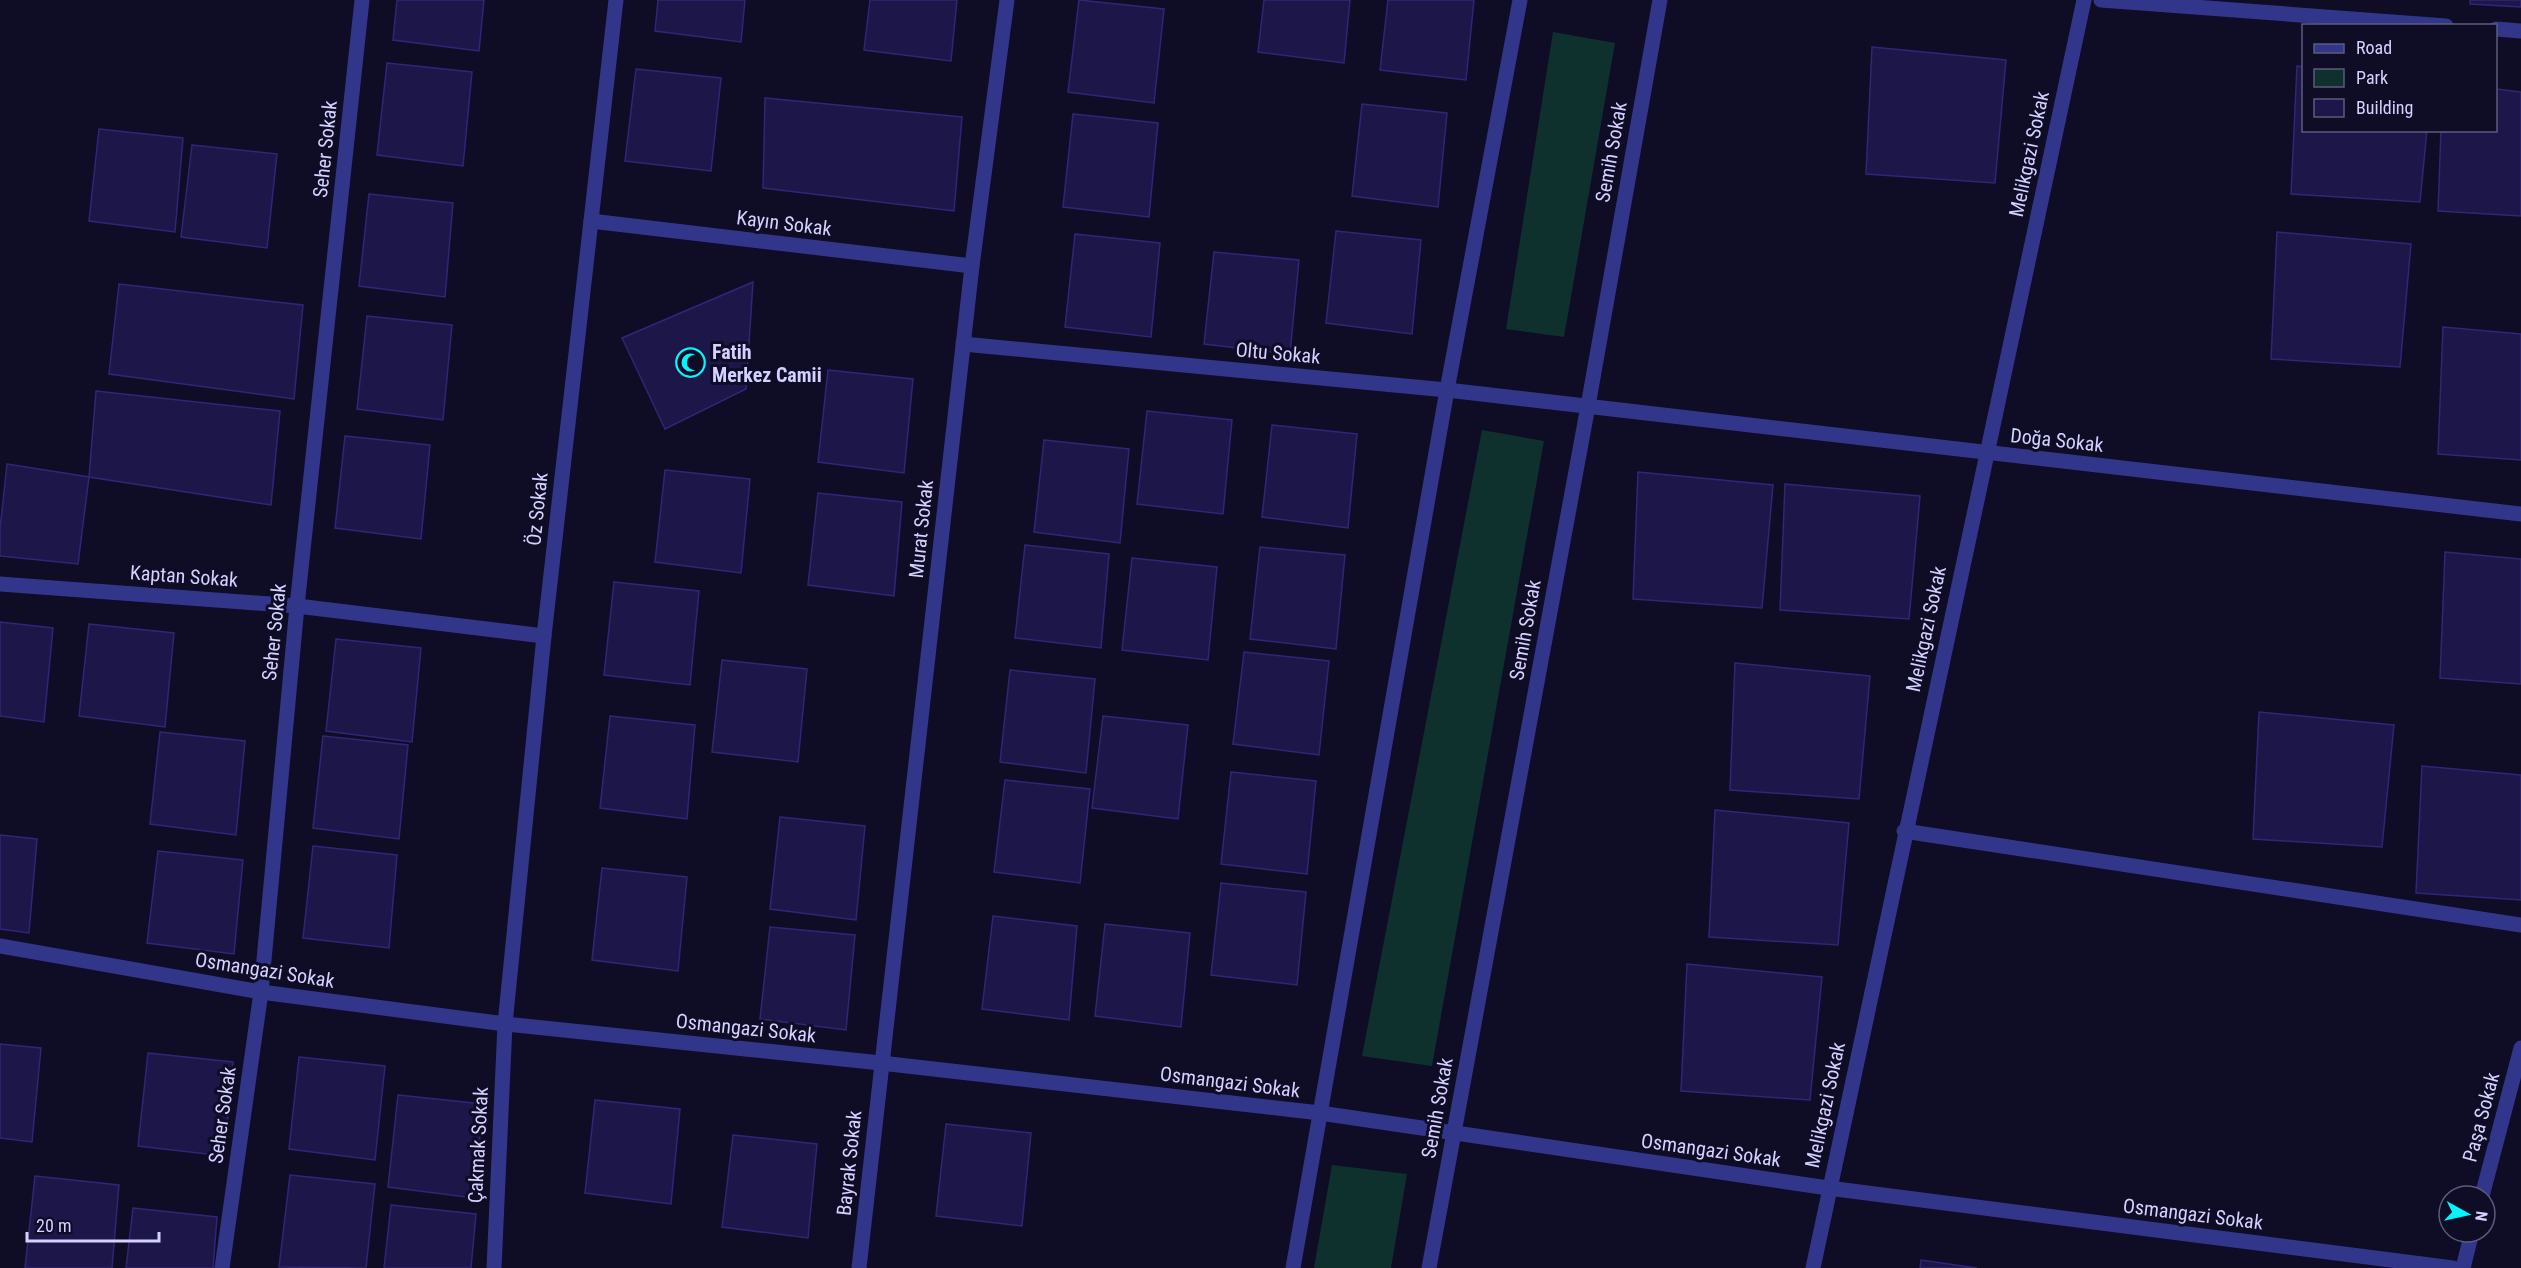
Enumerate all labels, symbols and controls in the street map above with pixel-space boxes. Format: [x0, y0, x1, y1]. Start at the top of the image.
legend [2302, 24, 2497, 132]
text: Road [2356, 37, 2392, 58]
text: Park [2356, 67, 2388, 88]
street label: Melikgazi Sokak [2004, 89, 2054, 219]
text: Building [2356, 97, 2413, 118]
street label: Seher Sokak [308, 99, 342, 199]
street label: Semih Sokak [1590, 100, 1632, 204]
street label: Kayın Sokak [735, 205, 833, 241]
street label: Oltu Sokak [1235, 337, 1321, 369]
place label: Fatih Merkez Camii [712, 340, 822, 387]
mosque icon: Fatih Merkez Camii [675, 347, 707, 379]
street label: Doğa Sokak [2009, 423, 2105, 457]
street label: Öz Sokak [521, 471, 553, 547]
street label: Murat Sokak [904, 479, 938, 579]
street label: Kaptan Sokak [129, 560, 239, 592]
street label: Melikgazi Sokak [1901, 564, 1951, 694]
street label: Semih Sokak [1504, 578, 1546, 682]
street label: Seher Sokak [257, 582, 291, 682]
street label: Osmangazi Sokak [194, 947, 336, 993]
street label: Osmangazi Sokak [675, 1009, 817, 1047]
street label: Melikgazi Sokak [1800, 1040, 1850, 1170]
street label: Semih Sokak [1416, 1056, 1458, 1160]
street label: Osmangazi Sokak [1159, 1062, 1301, 1102]
street label: Seher Sokak [203, 1065, 241, 1165]
street label: Paşa Sokak [2458, 1070, 2504, 1164]
street label: Çakmak Sokak [463, 1086, 493, 1204]
street label: Bayrak Sokak [832, 1109, 866, 1217]
street label: Osmangazi Sokak [1640, 1128, 1782, 1172]
north arrow [2437, 1184, 2497, 1244]
street label: Osmangazi Sokak [2122, 1194, 2264, 1234]
scale bar [27, 1205, 159, 1243]
text: N [2471, 1210, 2491, 1222]
text: 20 m [36, 1215, 71, 1236]

